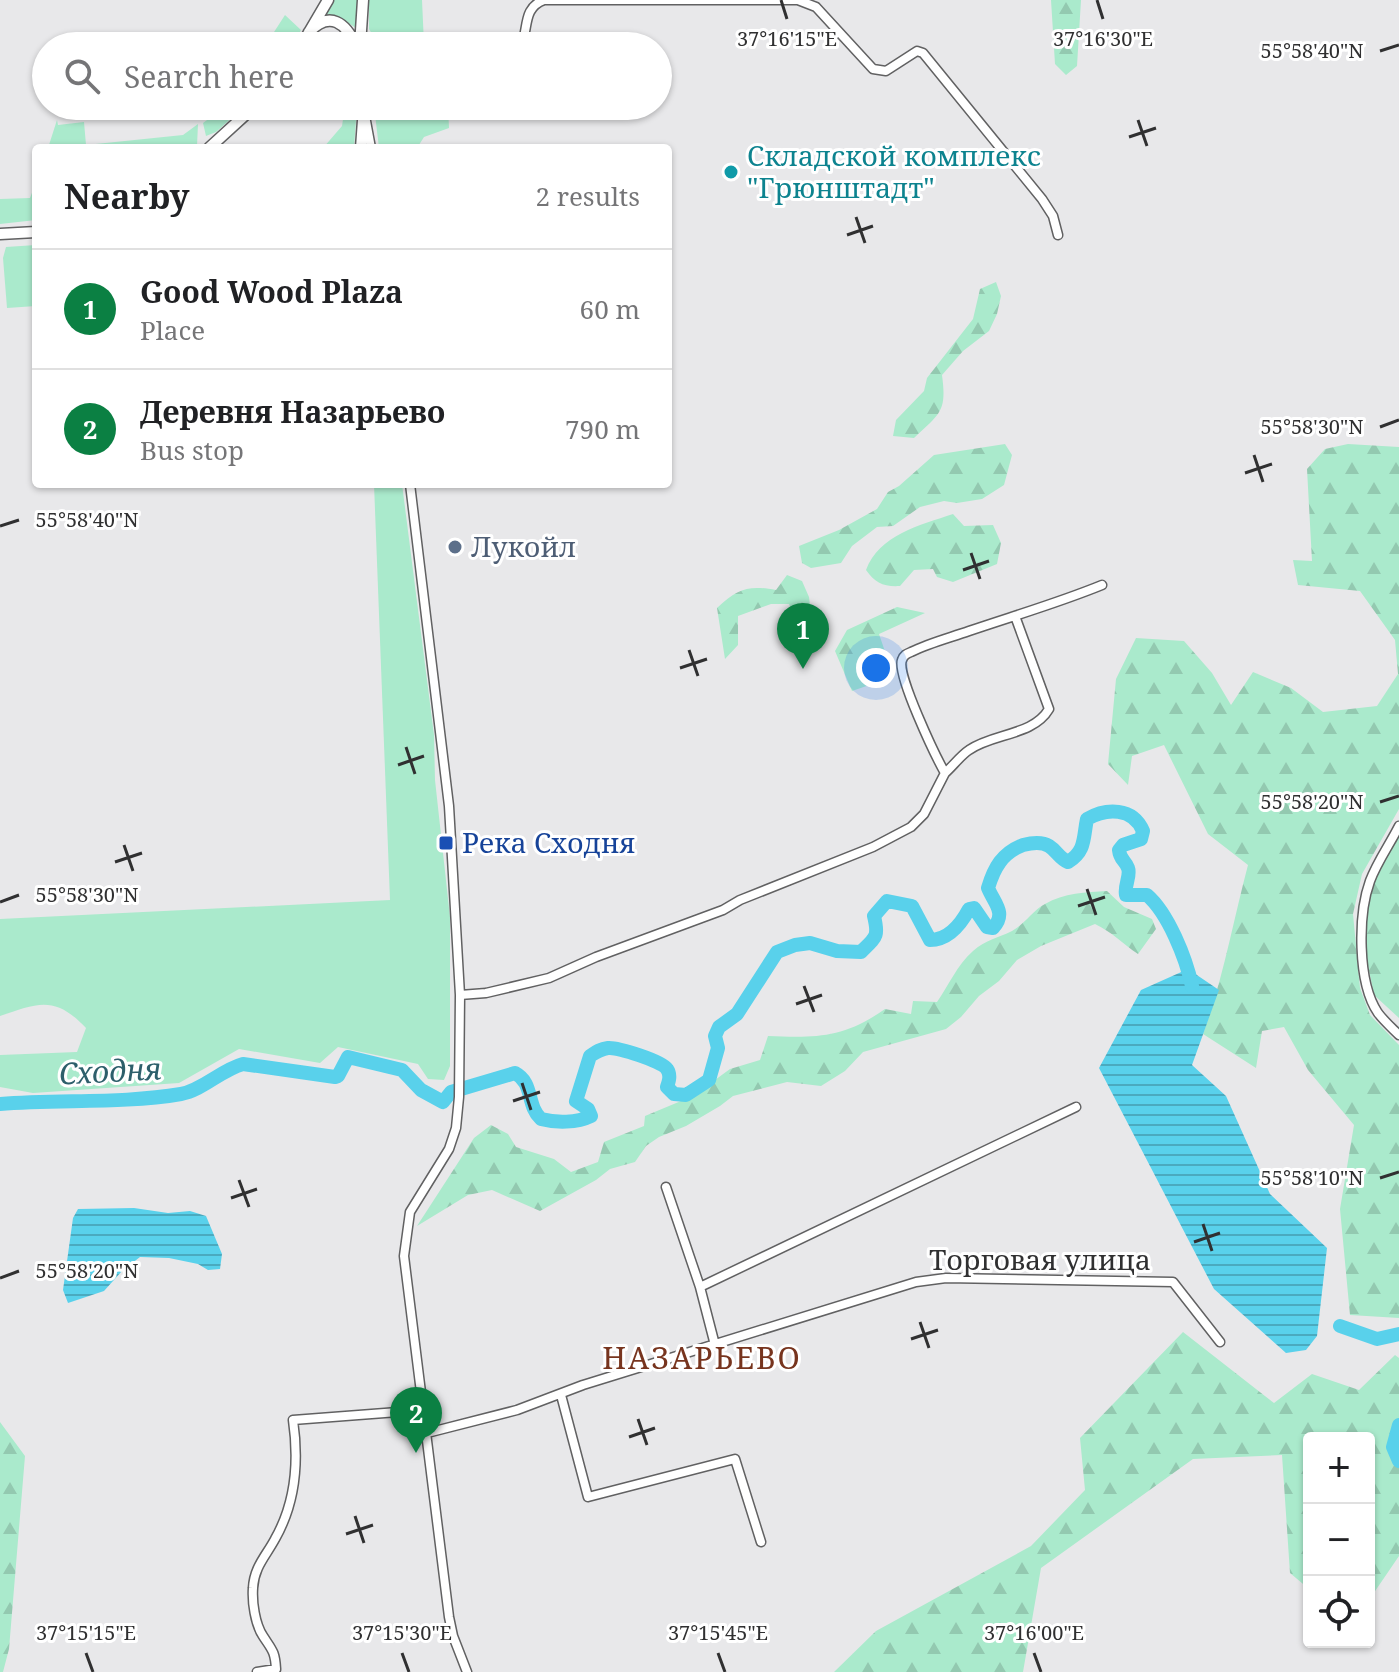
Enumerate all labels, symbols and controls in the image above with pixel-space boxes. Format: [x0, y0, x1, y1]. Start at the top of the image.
text: 37°16'15"E [737, 25, 837, 52]
text: 37°16'30"E [1053, 25, 1153, 52]
search box [32, 32, 672, 120]
text: 55°58'40"N [1261, 37, 1363, 64]
icon: search [60, 54, 104, 98]
text: Search here [124, 56, 294, 97]
place label: Складской комплекс "Грюнштадт" [747, 136, 1041, 206]
marker: Складской комплекс "Грюнштадт" [722, 163, 740, 181]
text: Nearby [64, 173, 190, 219]
text: 2 results [535, 178, 640, 214]
text: Good Wood Plaza [140, 271, 403, 312]
text: 1 [83, 291, 97, 327]
text: 60 m [580, 291, 640, 327]
text: Place [140, 312, 205, 348]
text: Деревня Назарьево [140, 391, 445, 432]
text: 2 [83, 411, 97, 447]
text: 790 m [565, 411, 640, 447]
text: 55°58'30"N [1261, 413, 1363, 440]
text: Bus stop [140, 432, 244, 468]
text: 55°58'40"N [36, 506, 138, 533]
place label: Лукойл [471, 527, 576, 565]
marker: Лукойл [446, 538, 464, 556]
pin: 1 [777, 603, 829, 669]
your location [856, 648, 896, 688]
text: 55°58'20"N [1261, 788, 1363, 815]
place label: Река Сходня [462, 823, 635, 861]
marker: Река Сходня [437, 834, 455, 852]
text: 55°58'30"N [36, 881, 138, 908]
water label: Сходня [57, 1047, 162, 1094]
text: 55°58'10"N [1261, 1164, 1363, 1191]
street label: Торговая улица [929, 1240, 1151, 1278]
text: 55°58'20"N [36, 1257, 138, 1284]
district label: НАЗАРЬЕВО [602, 1337, 802, 1378]
pin: 2 [390, 1387, 442, 1453]
map controls [1303, 1432, 1375, 1648]
button: + [1303, 1432, 1375, 1504]
button: − [1303, 1504, 1375, 1576]
button: locate [1303, 1576, 1375, 1648]
text: 37°15'15"E [36, 1619, 136, 1646]
text: 37°15'30"E [352, 1619, 452, 1646]
text: 37°15'45"E [668, 1619, 768, 1646]
text: 37°16'00"E [984, 1619, 1084, 1646]

